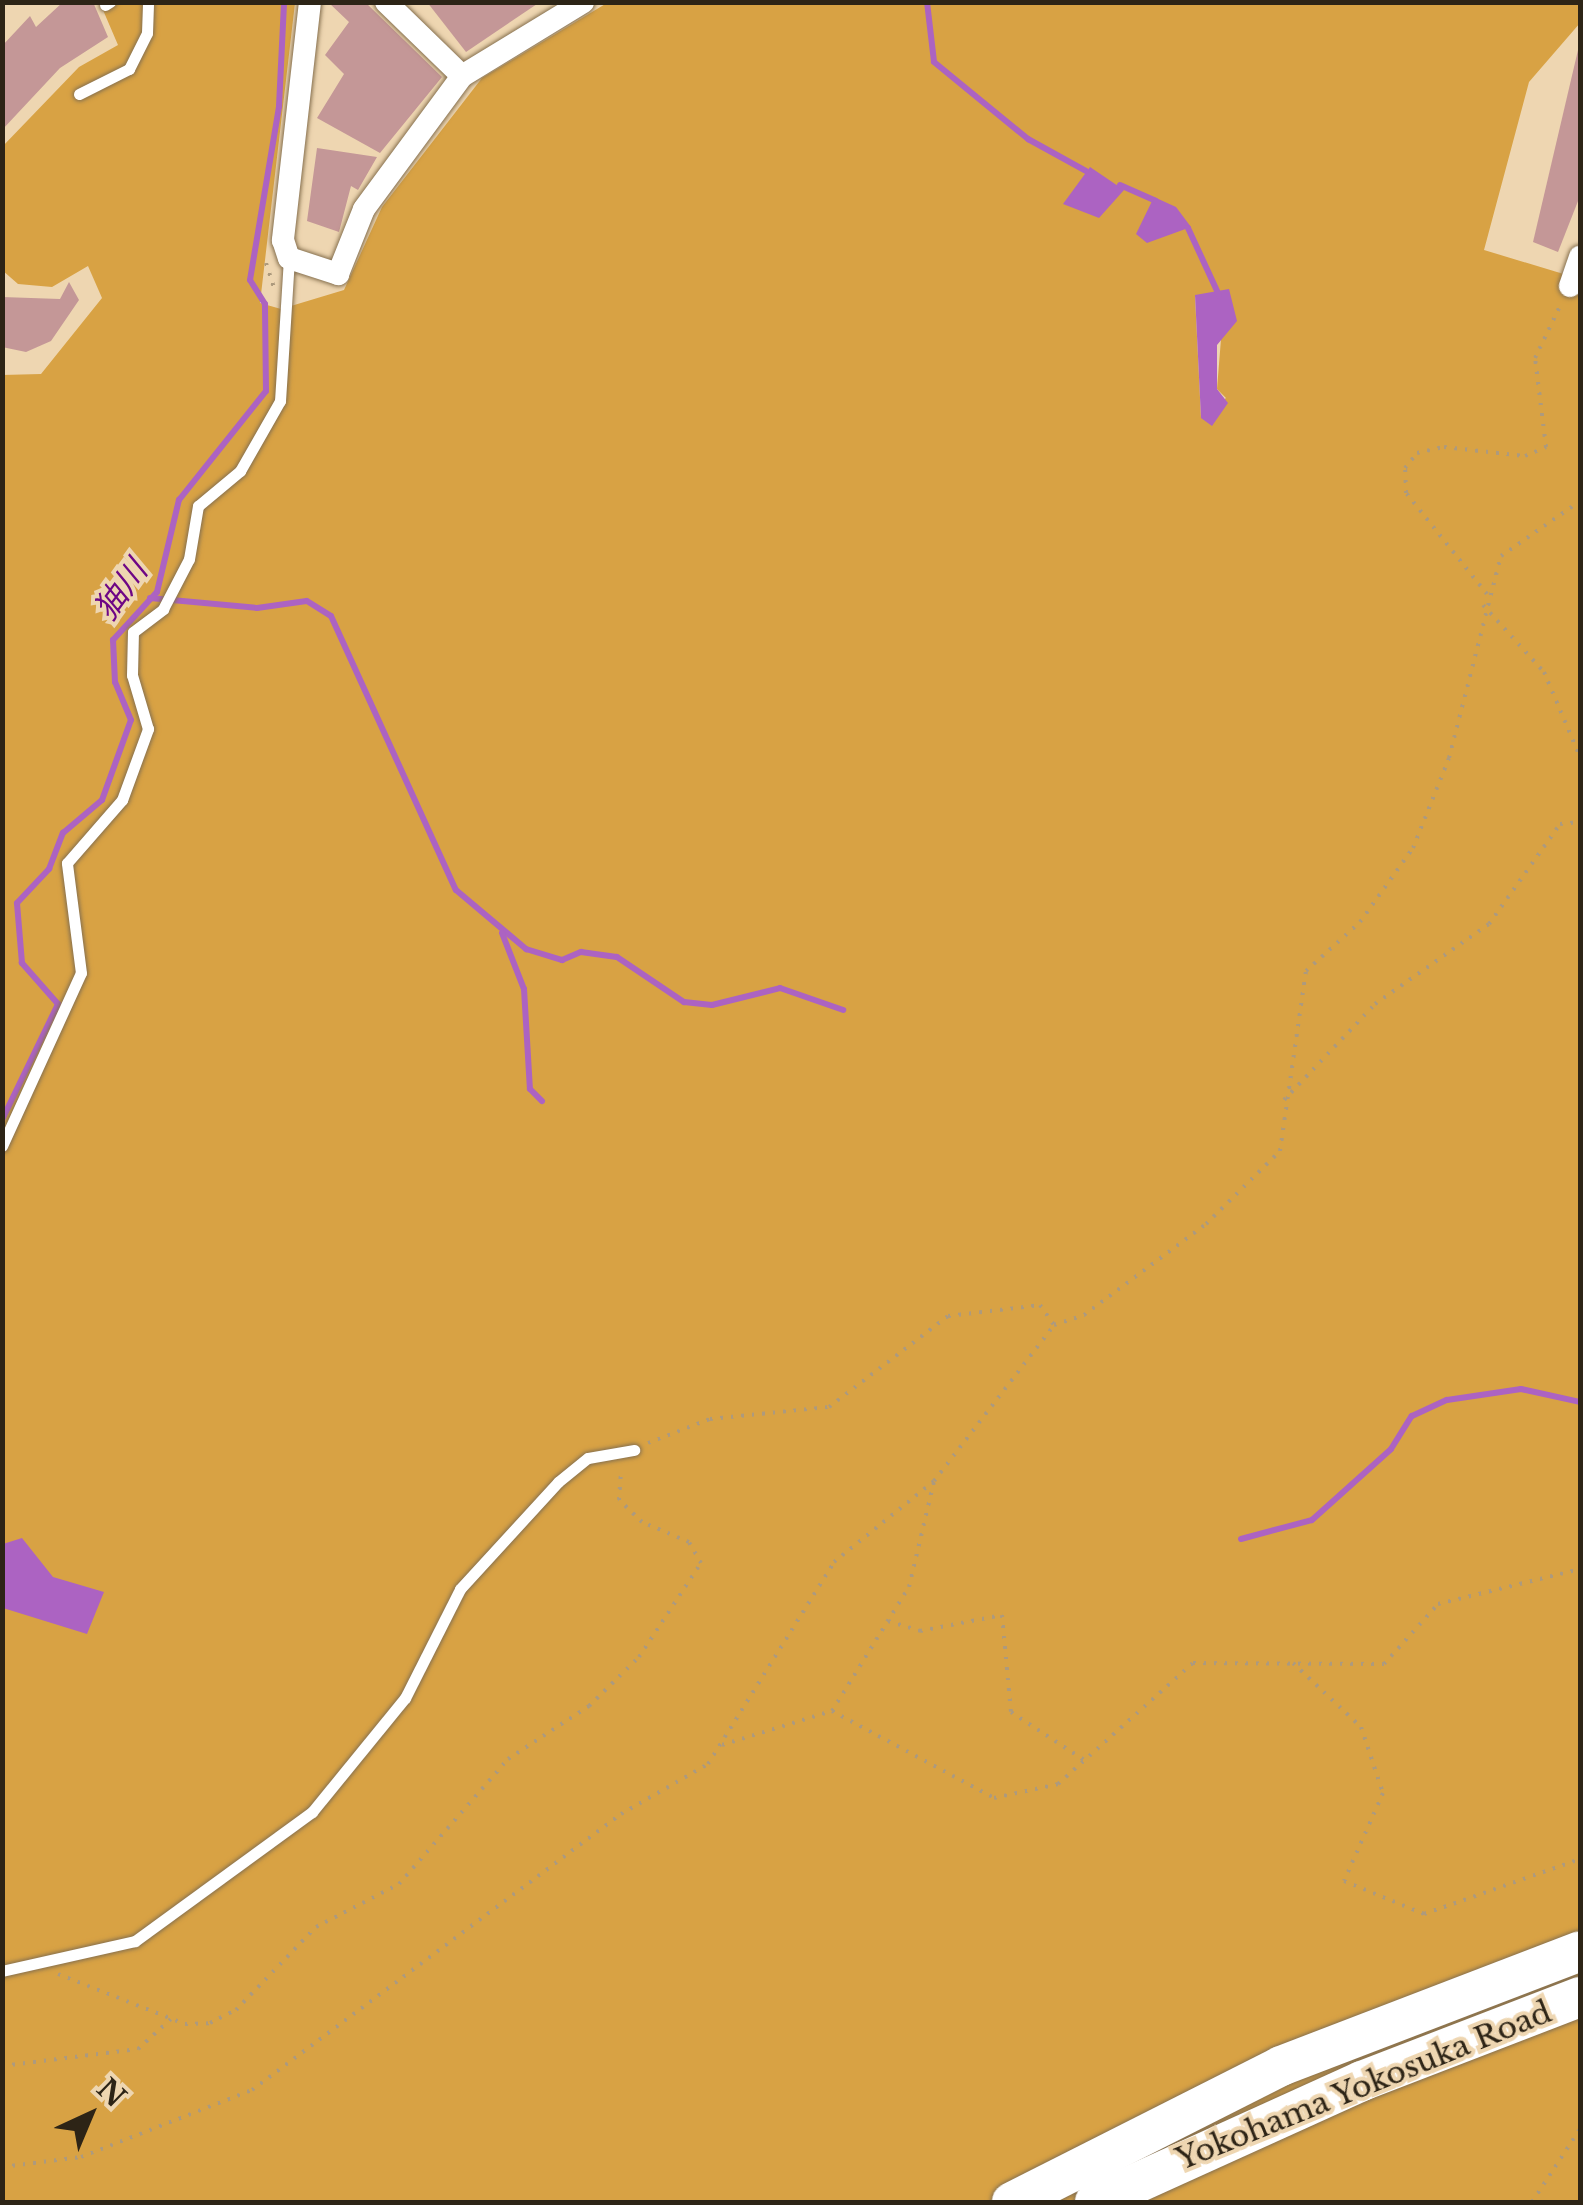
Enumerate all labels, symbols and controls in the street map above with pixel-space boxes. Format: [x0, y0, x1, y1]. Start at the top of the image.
water label: 㹨川 [87, 553, 155, 627]
street label: Yokohama Yokosuka Road [1170, 1994, 1558, 2178]
north arrow [40, 2065, 140, 2165]
text: N [90, 2071, 133, 2115]

